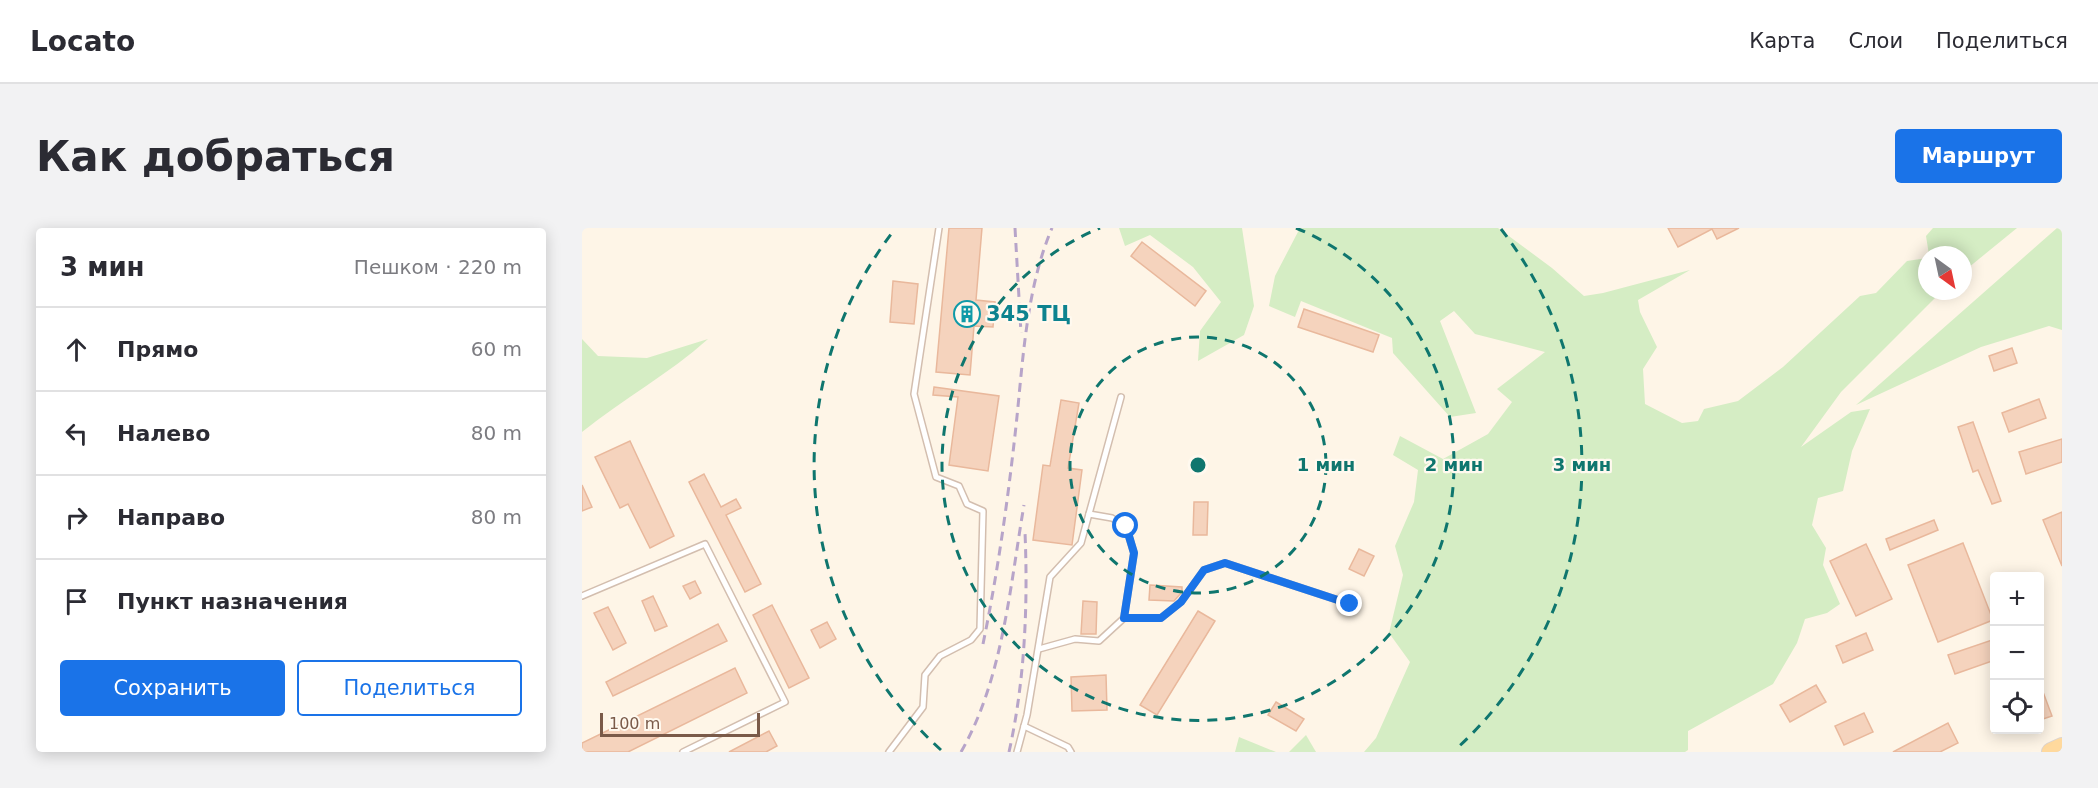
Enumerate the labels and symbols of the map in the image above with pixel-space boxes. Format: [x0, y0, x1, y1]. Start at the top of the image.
north arrow [1918, 246, 1972, 300]
building icon: 345 ТЦ [952, 299, 982, 329]
place label: 345 ТЦ [986, 302, 1071, 326]
text: 1 мин [1297, 454, 1355, 475]
text: 2 мин [1425, 454, 1483, 475]
text: 3 мин [1553, 454, 1611, 475]
centre of rings [1188, 455, 1208, 475]
route start [1112, 512, 1138, 538]
route end [1336, 590, 1362, 616]
scale bar [600, 710, 760, 738]

